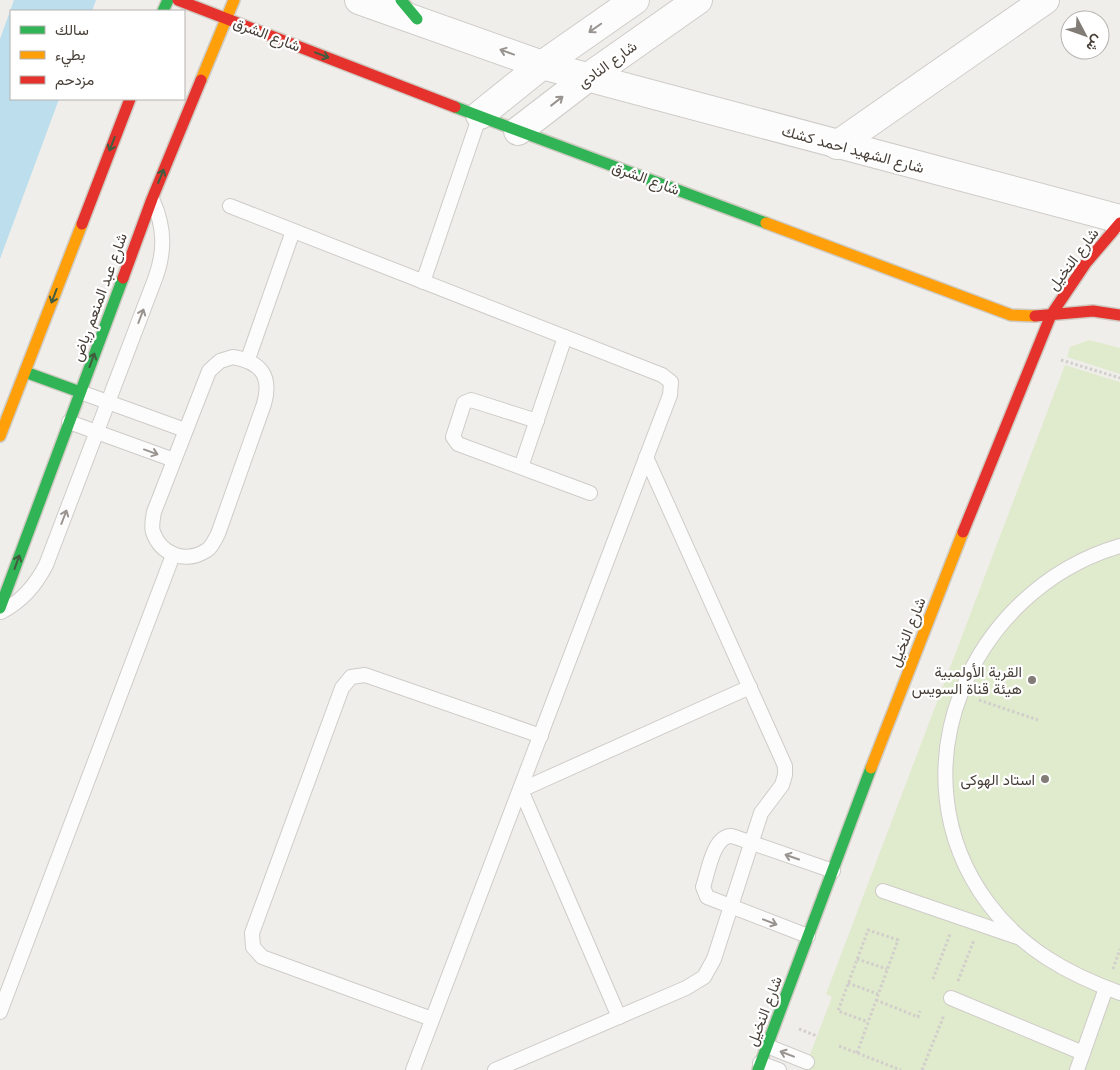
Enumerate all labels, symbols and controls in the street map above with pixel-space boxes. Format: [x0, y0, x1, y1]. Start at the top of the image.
legend [10, 10, 185, 100]
north arrow [1060, 10, 1110, 60]
street label: شارع الشرق [230, 12, 304, 57]
text: سالك [55, 19, 89, 40]
one-way arrow [588, 23, 602, 33]
text: ش [1082, 31, 1108, 57]
street label: شارع النادى [573, 35, 642, 93]
text: بطيء [55, 44, 85, 68]
one-way arrow [500, 47, 516, 56]
one-way arrow [314, 51, 329, 60]
text: مزدحم [55, 69, 94, 90]
one-way arrow [550, 96, 564, 106]
street label: شارع الشهيد احمد كشك [779, 120, 927, 179]
one-way arrow [107, 136, 116, 151]
street label: شارع الشرق [609, 156, 683, 201]
one-way arrow [158, 168, 167, 183]
street label: شارع النخيل [1043, 223, 1104, 295]
street label: شارع عبد المنعم رياض [66, 230, 133, 364]
one-way arrow [49, 288, 58, 303]
one-way arrow [137, 309, 146, 324]
one-way arrow [88, 353, 97, 369]
one-way arrow [142, 448, 158, 457]
one-way arrow [60, 510, 69, 525]
one-way arrow [13, 555, 22, 570]
street label: شارع النخيل [884, 594, 931, 670]
place label: القرية الأولمبية هيئة قناة السويس [912, 661, 1022, 699]
marker: القرية الأولمبية هيئة قناة السويس [1026, 674, 1038, 686]
place label: استاد الهوكى [961, 769, 1035, 790]
marker: استاد الهوكى [1039, 773, 1051, 785]
one-way arrow [785, 852, 801, 861]
one-way arrow [762, 918, 777, 927]
street label: شارع النخيل [741, 973, 788, 1049]
one-way arrow [780, 1049, 795, 1058]

